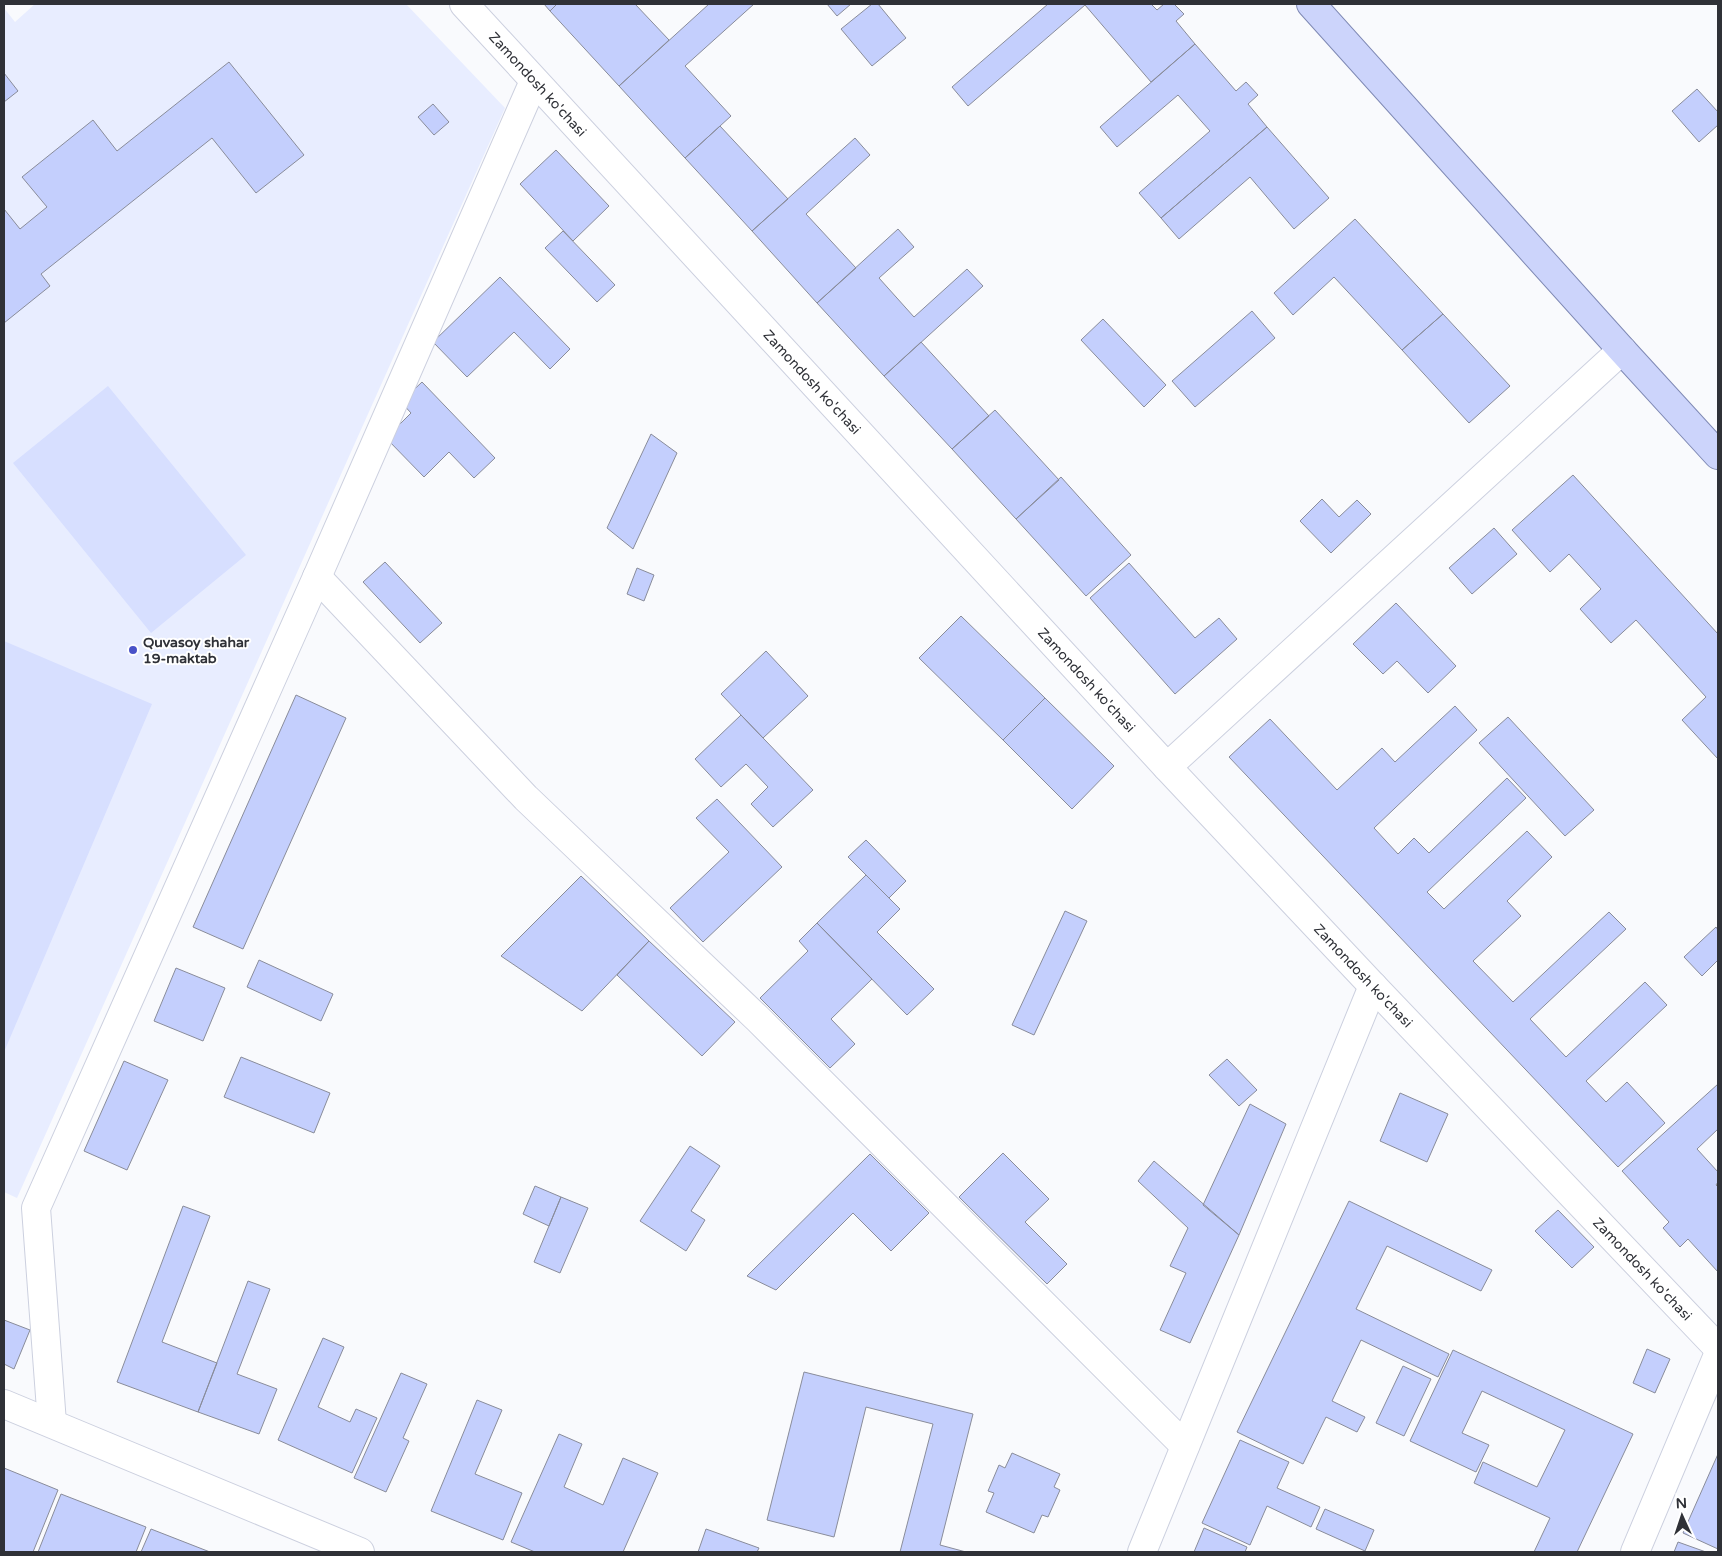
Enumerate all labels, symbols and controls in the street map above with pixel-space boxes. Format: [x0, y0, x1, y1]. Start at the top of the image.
street label: Zamondosh ko'chasi [485, 29, 590, 140]
street label: Zamondosh ko'chasi [760, 327, 864, 438]
street label: Zamondosh ko'chasi [1034, 624, 1139, 736]
place label: Quvasoy shahar 19-maktab [143, 634, 250, 667]
marker: Quvasoy shahar 19-maktab [127, 644, 139, 656]
street label: Zamondosh ko'chasi [1310, 921, 1416, 1031]
street label: Zamondosh ko'chasi [1589, 1214, 1695, 1324]
north arrow [1657, 1491, 1707, 1541]
text: N [1675, 1495, 1687, 1512]

